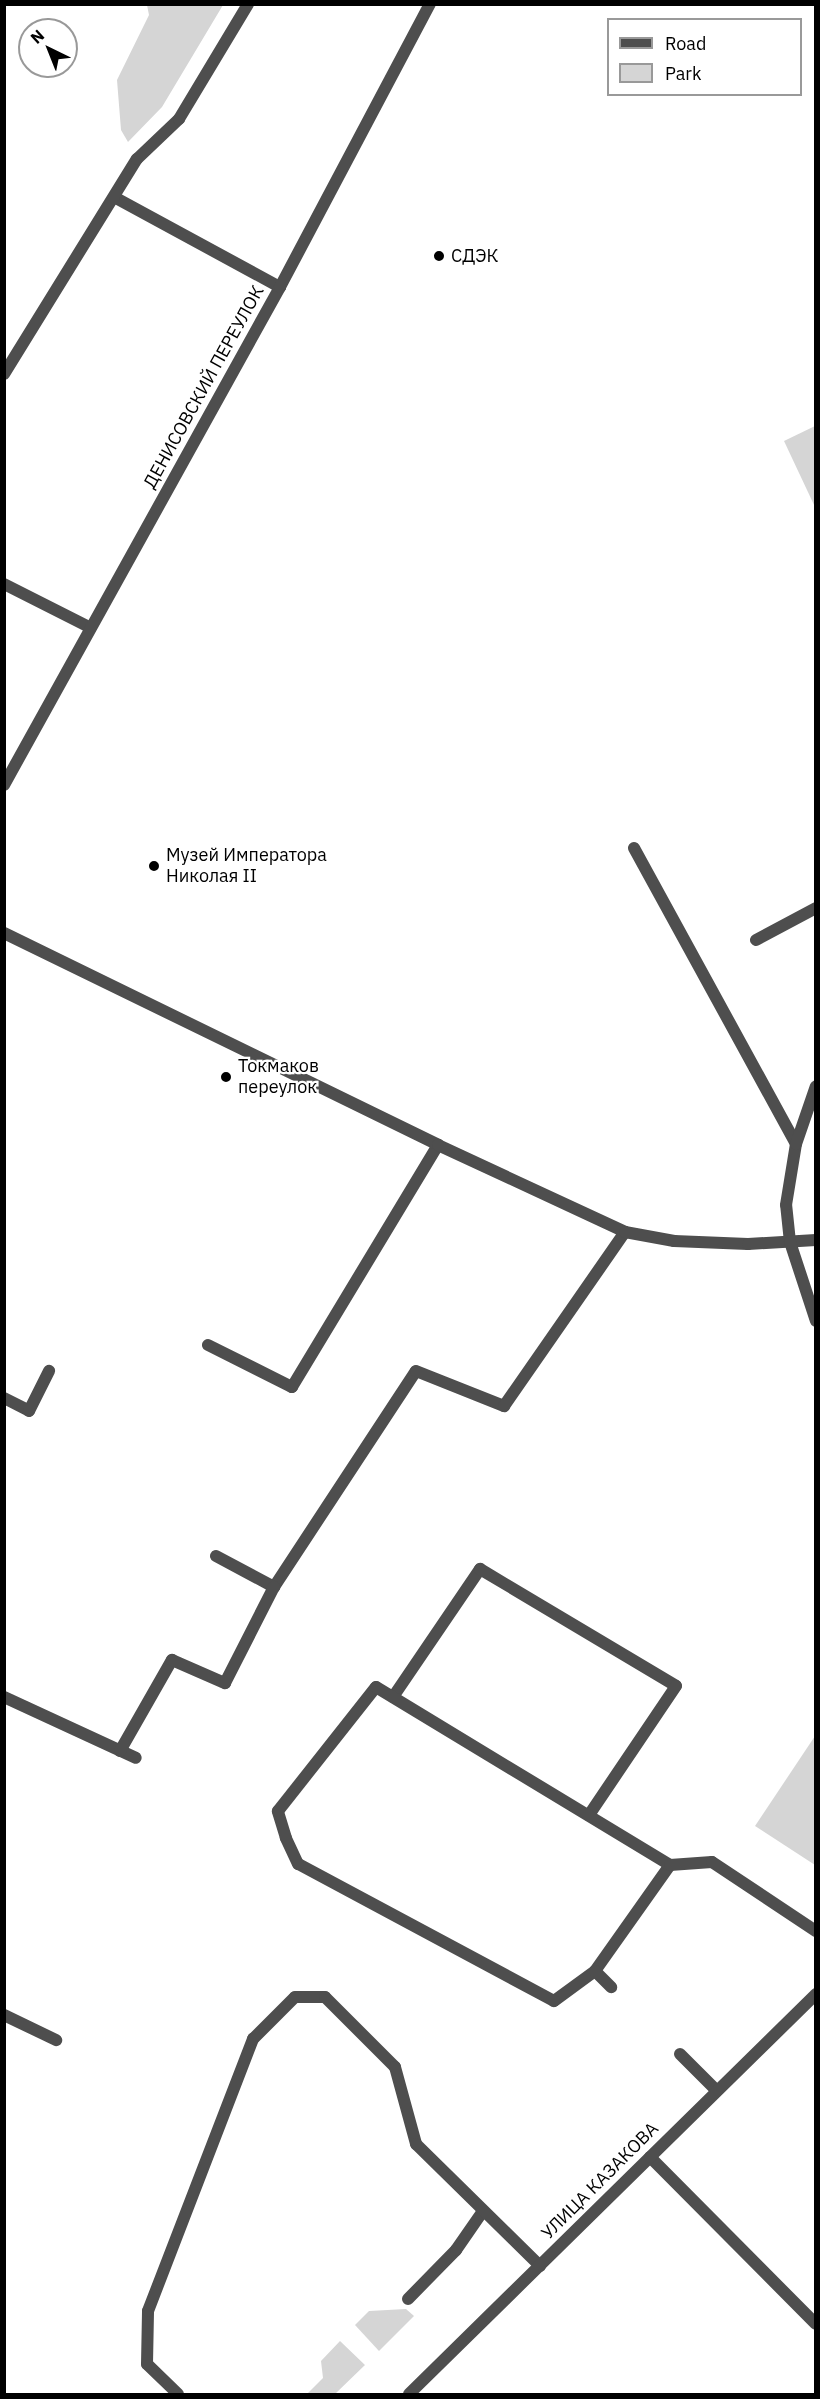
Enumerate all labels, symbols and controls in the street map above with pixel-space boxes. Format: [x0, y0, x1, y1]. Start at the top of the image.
north arrow [18, 18, 78, 78]
legend [607, 18, 802, 96]
text: N [26, 25, 48, 48]
text: Road [665, 32, 706, 55]
text: Park [665, 62, 701, 85]
place label: СДЭК [451, 245, 498, 267]
marker: СДЭК [432, 249, 446, 263]
street label: ДЕНИСОВСКИЙ ПЕРЕУЛОК [139, 282, 269, 492]
place label: Музей Императора Николая II [166, 845, 327, 888]
marker: Музей Императора Николая II [147, 859, 161, 873]
place label: Токмаков переулок [238, 1056, 319, 1098]
marker: Токмаков переулок [219, 1070, 233, 1084]
street label: УЛИЦА КАЗАКОВА [537, 2118, 663, 2244]

